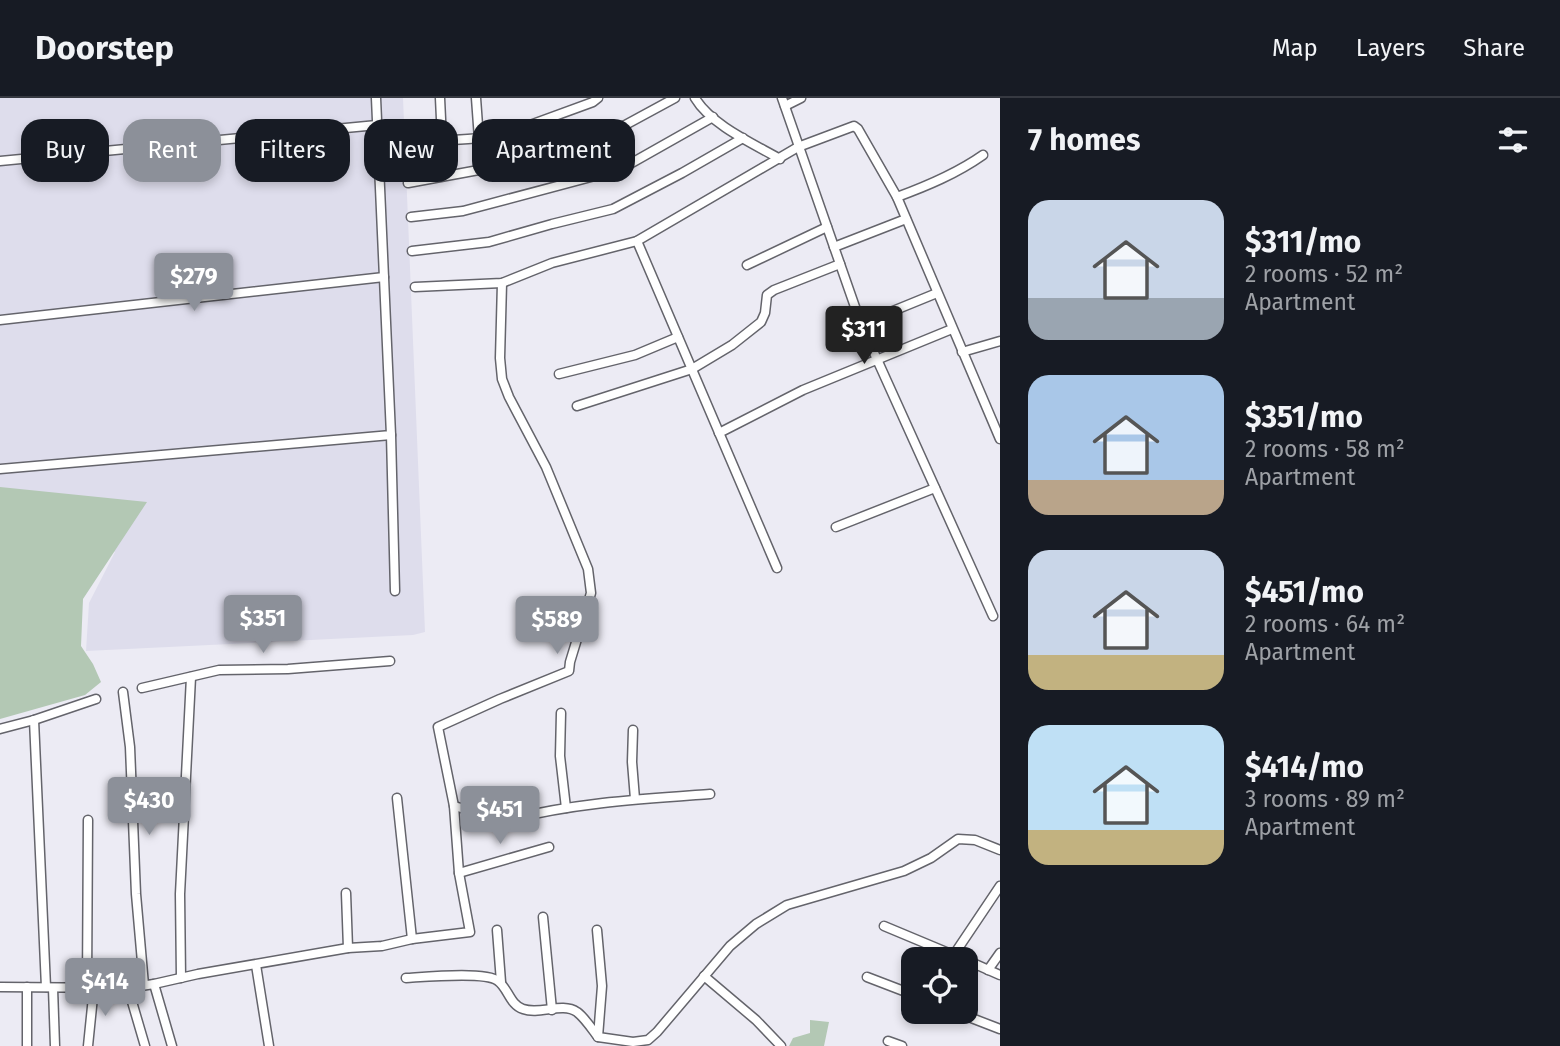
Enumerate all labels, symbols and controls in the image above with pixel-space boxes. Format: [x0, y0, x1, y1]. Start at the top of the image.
text: Doorstep [35, 28, 174, 68]
text: Map [1272, 34, 1318, 62]
text: Layers [1356, 34, 1425, 62]
text: Share [1463, 34, 1525, 62]
chip: Buy [21, 119, 109, 182]
chip: Rent [123, 119, 221, 182]
chip: Filters [235, 119, 350, 182]
chip: New [364, 119, 458, 182]
chip: Apartment [472, 119, 635, 182]
icon: filters [1494, 121, 1532, 159]
text: 7 homes [1028, 122, 1140, 158]
text: $311/mo [1245, 224, 1361, 260]
icon: home [1084, 228, 1168, 312]
pin: $279 [153, 254, 235, 313]
text: 2 rooms · 52 m² [1245, 260, 1403, 288]
text: $279 [170, 262, 218, 290]
text: Apartment [1245, 288, 1355, 316]
pin: $311 [823, 306, 905, 366]
text: $311 [841, 315, 887, 343]
text: $351/mo [1245, 399, 1363, 435]
icon: home [1084, 403, 1168, 487]
text: 2 rooms · 58 m² [1245, 435, 1405, 463]
text: Apartment [1245, 463, 1355, 491]
text: $451/mo [1245, 574, 1364, 610]
icon: home [1084, 578, 1168, 662]
pin: $351 [222, 596, 304, 655]
pin: $589 [516, 596, 598, 656]
text: $351 [240, 604, 286, 632]
text: $589 [532, 605, 582, 633]
text: 2 rooms · 64 m² [1245, 610, 1405, 638]
text: Apartment [1245, 638, 1355, 666]
text: $414/mo [1245, 749, 1364, 785]
icon: home [1084, 753, 1168, 837]
pin: $430 [108, 778, 190, 837]
text: 3 rooms · 89 m² [1245, 785, 1405, 813]
text: $430 [124, 786, 174, 814]
pin: $451 [459, 786, 541, 846]
text: $451 [476, 795, 524, 823]
text: Apartment [1245, 813, 1355, 841]
map controls [901, 947, 978, 1024]
button: locate [901, 947, 978, 1024]
pin: $414 [64, 958, 146, 1018]
text: $414 [81, 967, 129, 995]

